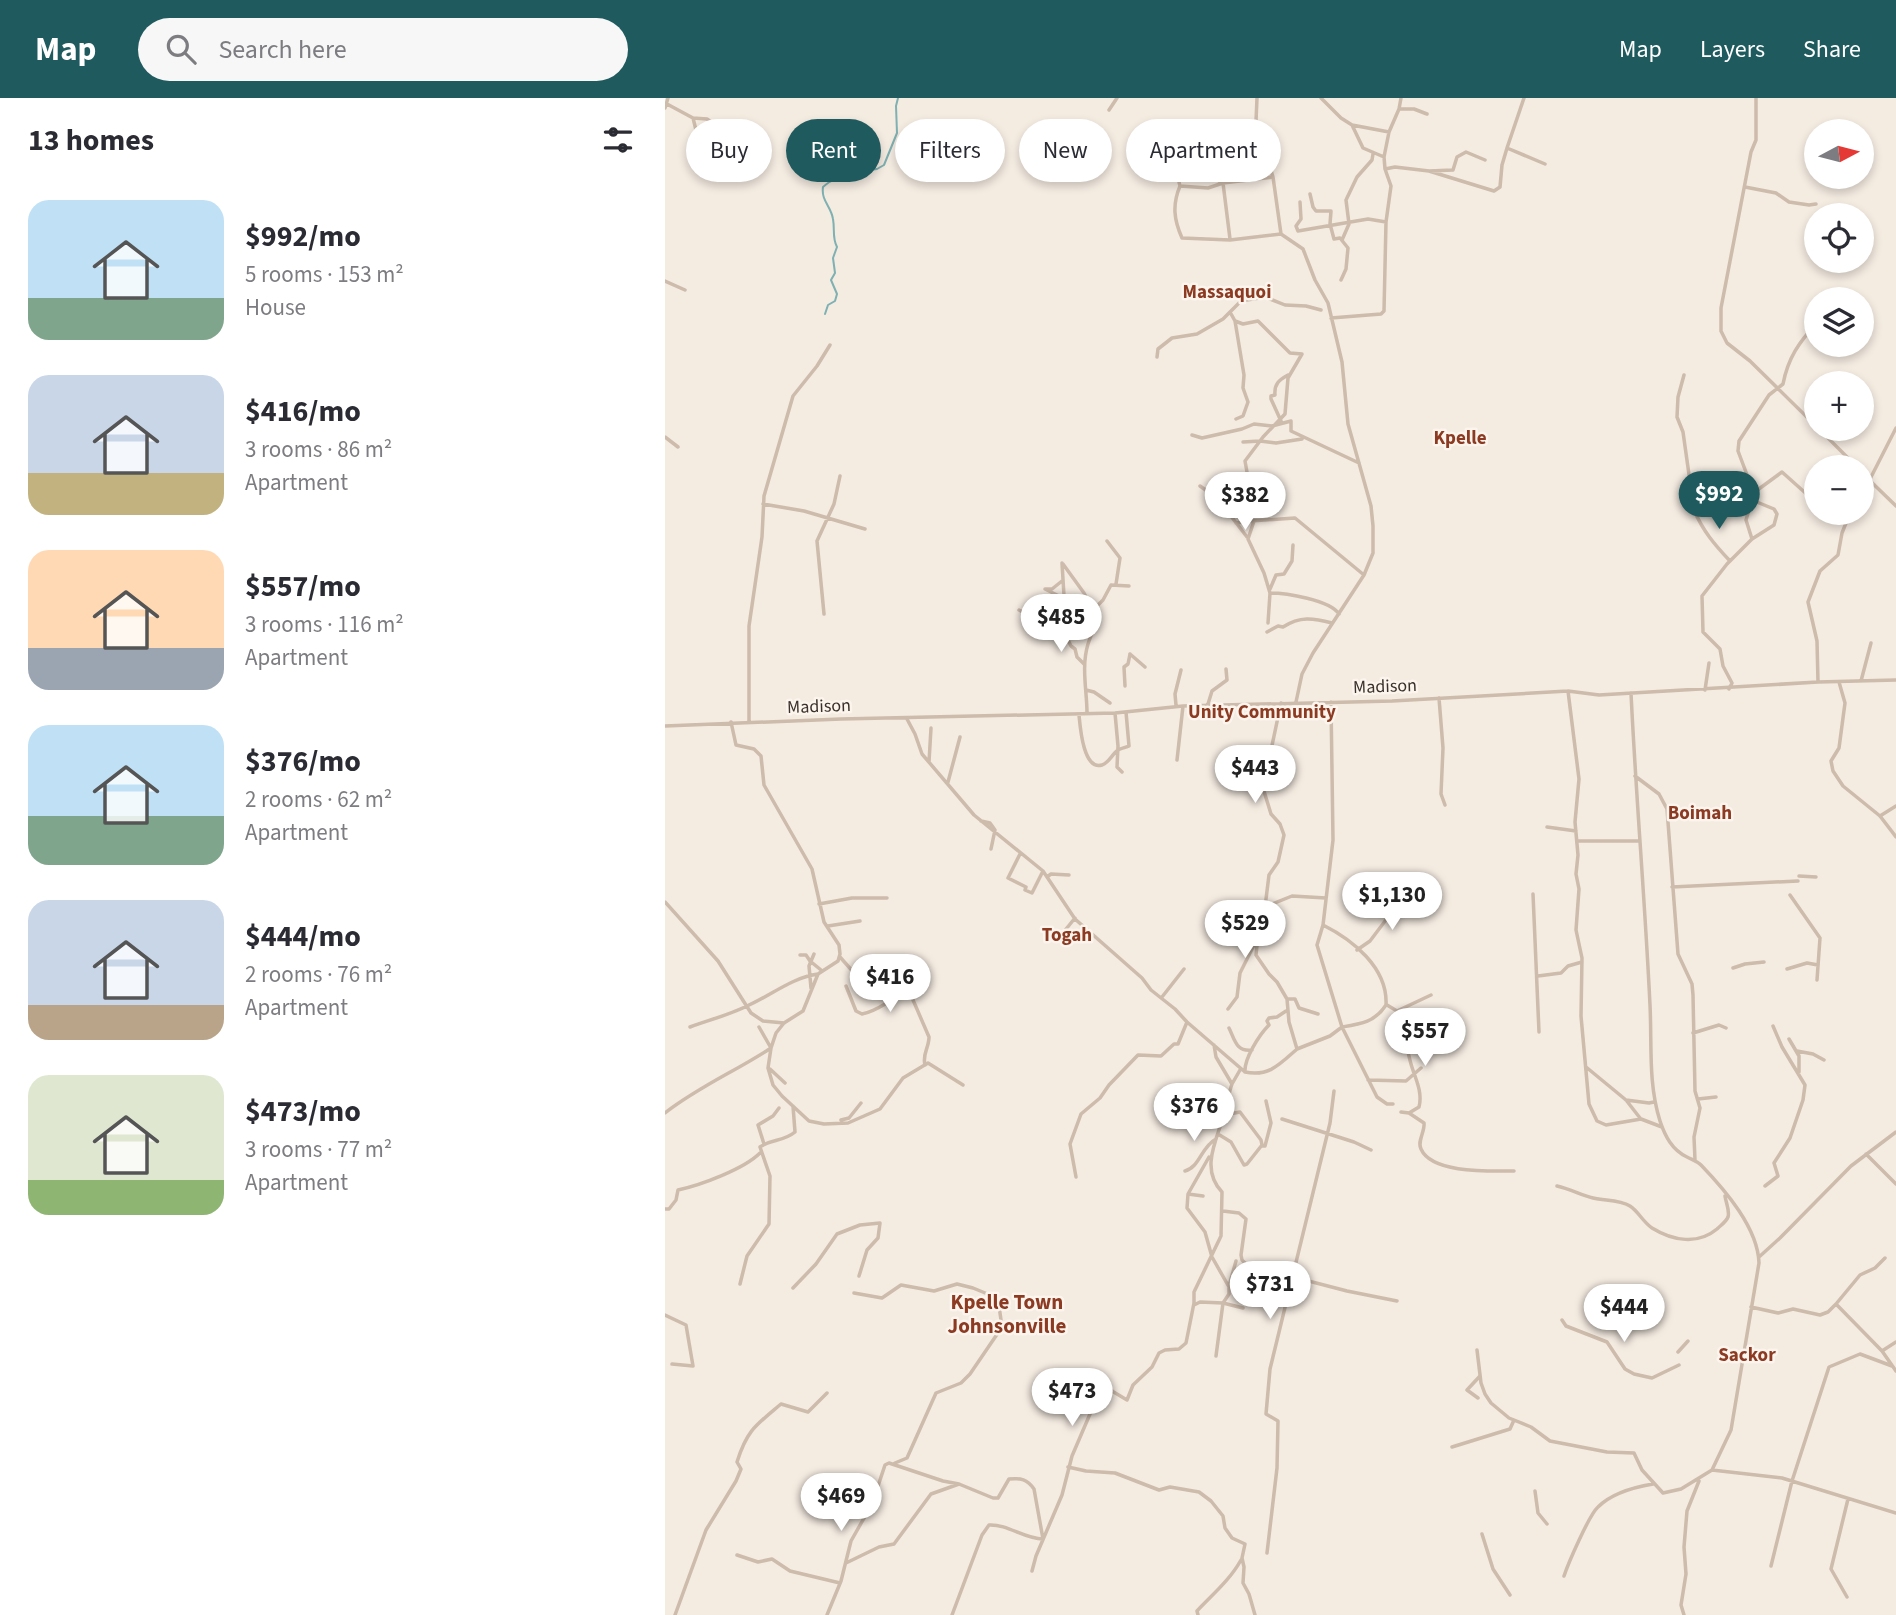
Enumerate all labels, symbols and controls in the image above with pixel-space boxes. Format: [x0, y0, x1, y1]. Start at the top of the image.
search box [138, 18, 628, 81]
text: Map [35, 26, 96, 73]
icon: search [162, 30, 200, 68]
text: Search here [218, 31, 347, 68]
text: Map [1619, 32, 1662, 67]
text: Layers [1700, 32, 1765, 67]
text: Share [1803, 32, 1861, 67]
text: 13 homes [28, 119, 154, 162]
chip: Buy [686, 119, 772, 182]
chip: Rent [786, 119, 881, 182]
chip: Filters [895, 119, 1005, 182]
chip: New [1019, 119, 1112, 182]
chip: Apartment [1126, 119, 1281, 182]
north arrow [1804, 119, 1874, 189]
map controls [1804, 119, 1874, 525]
icon: filters [599, 121, 637, 159]
button: locate [1804, 203, 1874, 273]
text: $992/mo [245, 215, 361, 258]
icon: home [84, 228, 168, 312]
text: 5 rooms · 153 m² [245, 258, 404, 291]
district label: Massaquoi [1183, 279, 1271, 306]
button: layers [1804, 287, 1874, 357]
text: House [245, 291, 306, 324]
button: + [1804, 371, 1874, 441]
text: $416/mo [245, 390, 361, 433]
icon: home [84, 403, 168, 487]
district label: Kpelle [1433, 425, 1487, 452]
text: 3 rooms · 86 m² [245, 433, 392, 466]
button: − [1804, 455, 1874, 525]
text: Apartment [245, 466, 348, 499]
pin: $382 [1204, 472, 1286, 532]
pin: $992 [1678, 472, 1760, 531]
text: $992 [1695, 477, 1743, 510]
text: $382 [1221, 478, 1269, 511]
text: $557/mo [245, 565, 361, 608]
icon: home [84, 578, 168, 662]
pin: $485 [1020, 594, 1102, 654]
text: $485 [1037, 600, 1085, 633]
text: 3 rooms · 116 m² [245, 608, 404, 641]
text: Apartment [245, 641, 348, 674]
street label: Madison [1353, 673, 1417, 700]
street label: Madison [787, 693, 851, 720]
district label: Unity Community [1188, 699, 1336, 726]
text: $376/mo [245, 740, 361, 783]
pin: $443 [1214, 746, 1296, 805]
text: $443 [1231, 751, 1279, 784]
icon: home [84, 753, 168, 837]
text: 2 rooms · 62 m² [245, 783, 392, 816]
district label: Boimah [1668, 800, 1732, 827]
text: Apartment [245, 816, 348, 849]
pin: $1,130 [1335, 872, 1449, 932]
text: $1,130 [1358, 878, 1426, 911]
pin: $529 [1204, 900, 1286, 960]
text: $529 [1221, 906, 1269, 939]
text: $444/mo [245, 915, 361, 958]
district label: Togah [1042, 922, 1092, 949]
icon: home [84, 928, 168, 1012]
pin: $416 [849, 954, 931, 1014]
text: 2 rooms · 76 m² [245, 958, 392, 991]
text: $416 [866, 960, 914, 993]
text: Apartment [245, 991, 348, 1024]
pin: $557 [1384, 1009, 1466, 1068]
text: $557 [1401, 1014, 1449, 1047]
pin: $376 [1153, 1084, 1235, 1143]
text: $376 [1170, 1089, 1218, 1122]
text: $473/mo [245, 1090, 361, 1133]
icon: home [84, 1103, 168, 1187]
text: 3 rooms · 77 m² [245, 1133, 392, 1166]
text: Apartment [245, 1166, 348, 1199]
pin: $731 [1229, 1262, 1311, 1321]
text: $731 [1246, 1267, 1294, 1300]
pin: $444 [1583, 1284, 1665, 1344]
district label: Kpelle Town Johnsonville [948, 1287, 1067, 1341]
text: $444 [1600, 1290, 1648, 1323]
district label: Sackor [1718, 1342, 1776, 1369]
pin: $473 [1031, 1368, 1113, 1428]
text: $473 [1048, 1374, 1096, 1407]
pin: $469 [800, 1474, 882, 1533]
text: $469 [817, 1479, 865, 1512]

